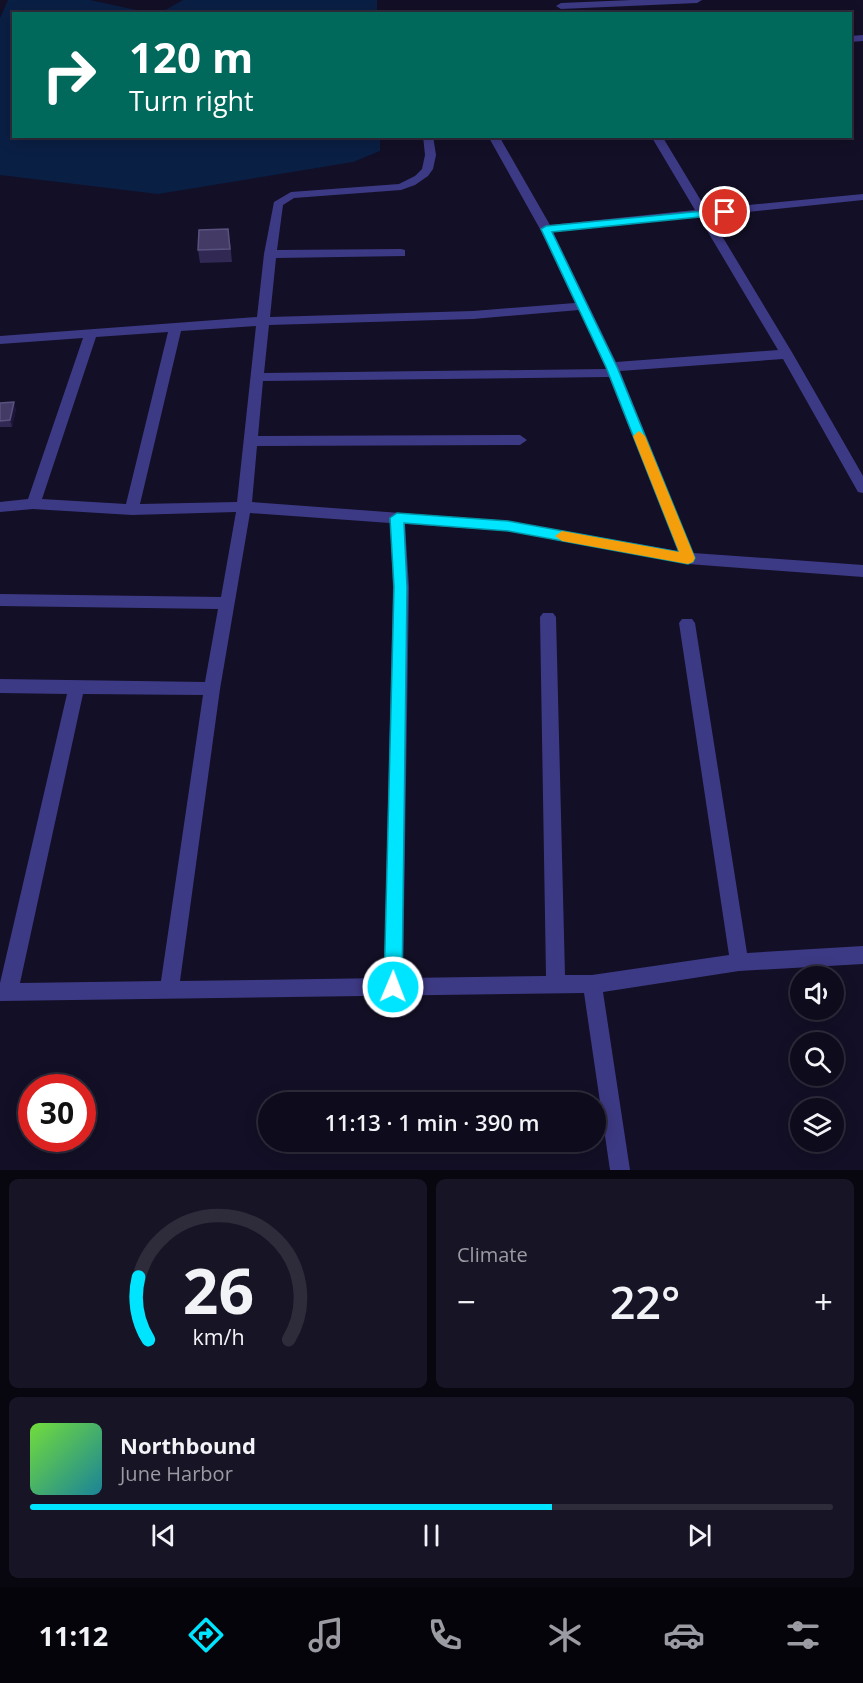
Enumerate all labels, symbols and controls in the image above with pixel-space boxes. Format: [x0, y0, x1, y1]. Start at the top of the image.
text: 120 m [129, 28, 253, 85]
icon: right [30, 36, 108, 114]
text: Turn right [129, 82, 254, 119]
pin [699, 186, 750, 237]
icon: arrive [708, 195, 741, 228]
position arrow [361, 955, 425, 1019]
map controls [790, 966, 844, 1152]
button: sound [790, 966, 844, 1020]
button: search [790, 1032, 844, 1086]
speed limit sign: 30 [18, 1074, 96, 1152]
button: layers [790, 1098, 844, 1152]
text: 11:13 · 1 min · 390 m [324, 1107, 540, 1137]
text: Climate [457, 1241, 528, 1268]
text: 26 [182, 1247, 254, 1332]
text: 22° [610, 1271, 680, 1332]
text: − [457, 1279, 476, 1324]
text: + [814, 1279, 833, 1324]
text: km/h [192, 1323, 244, 1352]
text: Northbound [120, 1430, 256, 1460]
text: June Harbor [120, 1460, 233, 1487]
icon: previous [147, 1519, 180, 1552]
icon: pause [415, 1519, 448, 1552]
icon: next [683, 1519, 716, 1552]
icon: directions [185, 1614, 227, 1656]
icon: music [305, 1614, 347, 1656]
icon: phone [424, 1614, 466, 1656]
icon: climate [544, 1614, 586, 1656]
icon: car [663, 1614, 705, 1656]
icon: filters [782, 1614, 824, 1656]
text: 11:12 [39, 1617, 108, 1654]

